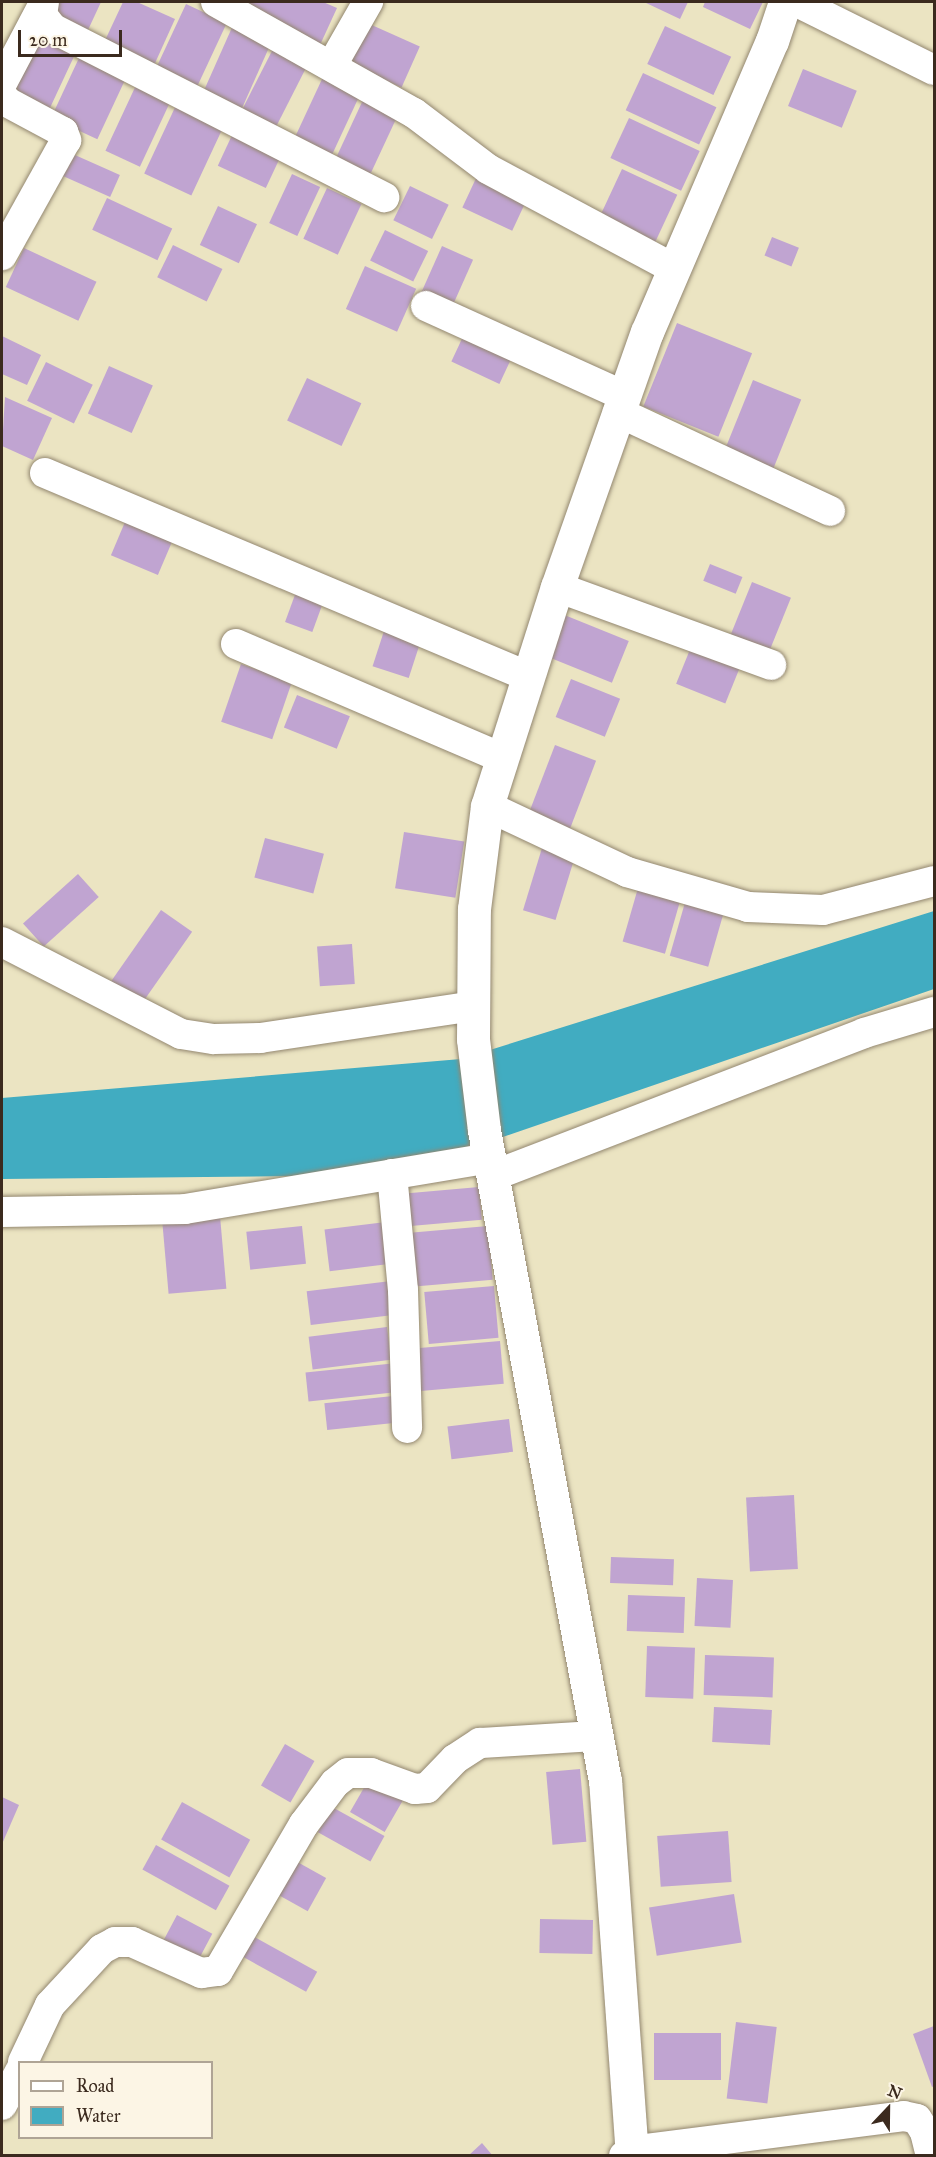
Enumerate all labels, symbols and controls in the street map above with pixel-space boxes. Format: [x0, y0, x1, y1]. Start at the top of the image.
scale bar [21, 18, 124, 56]
text: 20 m [29, 29, 67, 51]
legend [18, 2061, 213, 2139]
text: Road [76, 2075, 114, 2097]
north arrow [858, 2079, 918, 2139]
text: N [885, 2080, 905, 2103]
text: Water [76, 2105, 120, 2127]

